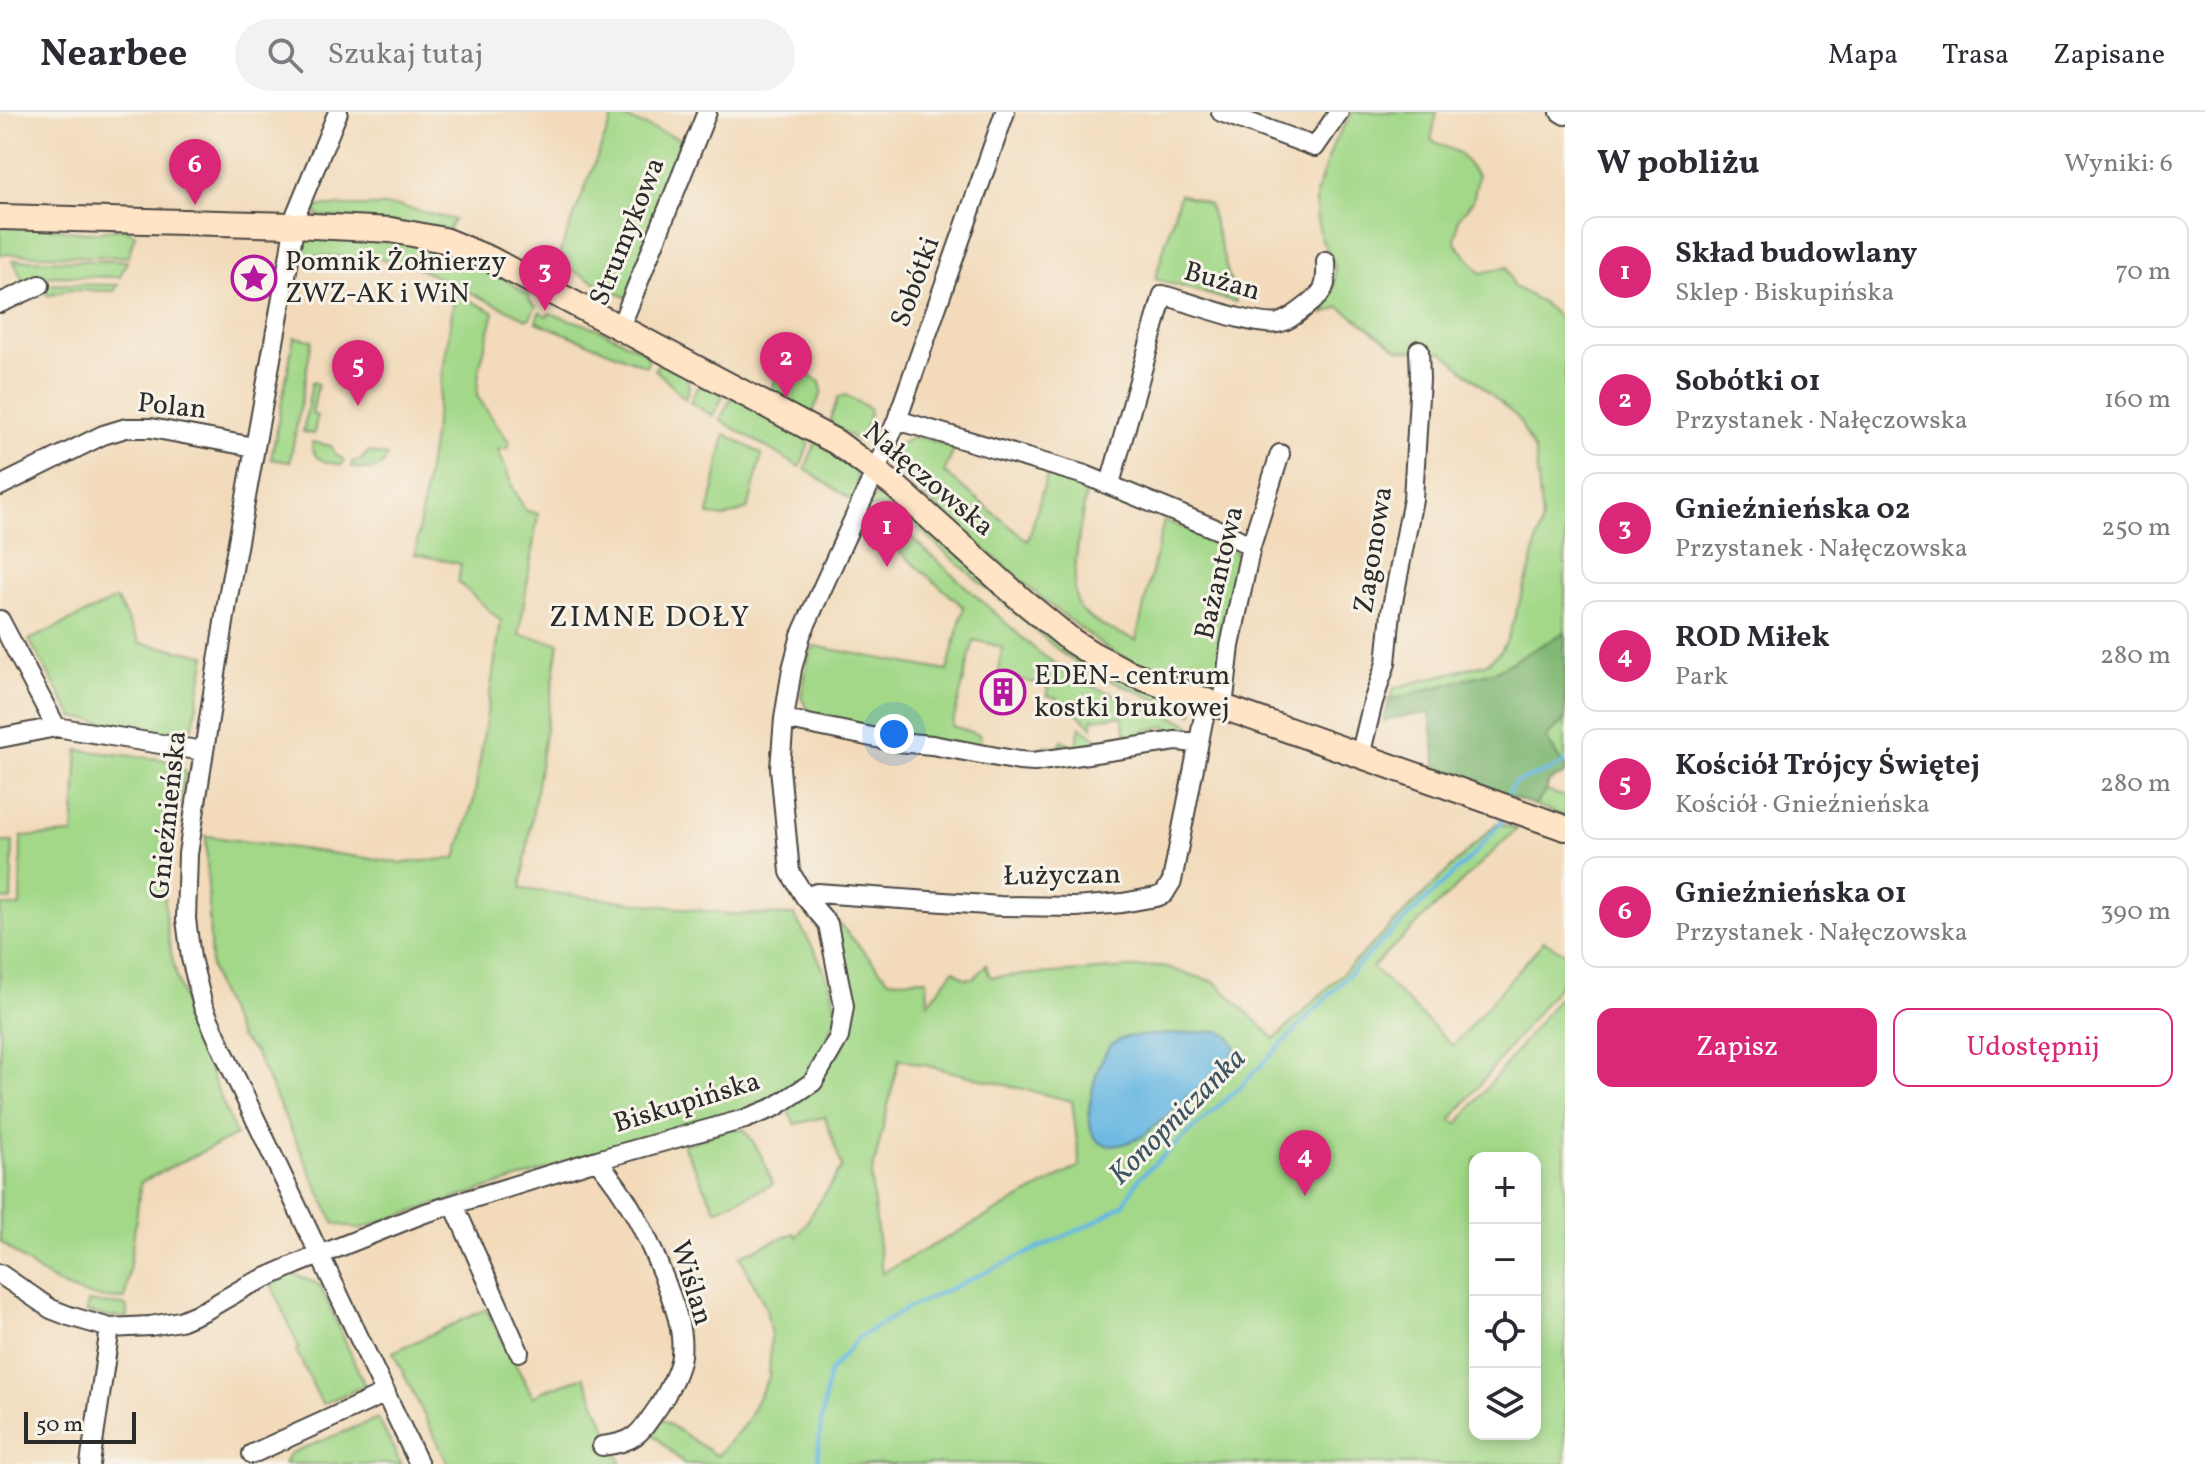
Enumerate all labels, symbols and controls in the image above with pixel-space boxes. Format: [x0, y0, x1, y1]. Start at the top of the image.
search box [235, 19, 795, 91]
text: Nearbee [40, 29, 187, 82]
icon: search [263, 33, 307, 77]
text: Szukaj tutaj [327, 34, 483, 76]
text: Mapa [1828, 36, 1898, 75]
text: Trasa [1942, 36, 2009, 75]
text: Zapisane [2053, 36, 2165, 75]
pin: 6 [169, 139, 221, 205]
text: W pobliżu [1597, 141, 1760, 188]
text: Wyniki: 6 [2064, 146, 2173, 182]
street label: Strumykowa [581, 152, 675, 312]
street label: Sobótki [882, 231, 950, 333]
text: Skład budowlany [1675, 233, 1917, 275]
place label: Pomnik Żołnierzy ZWZ-AK i WiN [285, 243, 506, 314]
pin: 3 [519, 245, 571, 311]
street label: Bużan [1179, 253, 1265, 311]
place icon: Pomnik Żołnierzy ZWZ-AK i WiN [230, 254, 278, 302]
text: 1 [1620, 254, 1630, 290]
text: 70 m [2116, 254, 2171, 290]
text: Sklep · Biskupińska [1675, 275, 1895, 311]
pin: 2 [760, 332, 812, 398]
pin: 5 [332, 340, 384, 406]
text: Sobótki 01 [1675, 361, 1821, 403]
text: 2 [1618, 382, 1632, 418]
text: 160 m [2104, 382, 2171, 418]
street label: Polan [135, 384, 209, 430]
text: Przystanek · Nałęczowska [1675, 403, 1968, 439]
street label: Nałęczowska [854, 414, 1002, 546]
street label: Zagonowa [1345, 484, 1403, 616]
text: Gnieźnieńska 02 [1675, 489, 1910, 531]
pin: 1 [861, 501, 913, 567]
street label: Bażantowa [1186, 502, 1254, 644]
text: 3 [1618, 510, 1632, 546]
text: 250 m [2101, 510, 2171, 546]
text: Przystanek · Nałęczowska [1675, 531, 1968, 567]
district label: ZIMNE DOŁY [549, 597, 751, 639]
text: ROD Miłek [1675, 617, 1830, 659]
text: 4 [1617, 638, 1633, 674]
text: 280 m [2100, 638, 2171, 674]
place label: EDEN- centrum kostki brukowej [1034, 657, 1230, 728]
text: Park [1675, 659, 1728, 695]
building icon: EDEN- centrum kostki brukowej [979, 668, 1027, 716]
your location [874, 714, 914, 754]
street label: Gnieźnieńska [141, 729, 197, 901]
text: Kościół Trójcy Świętej [1675, 745, 1980, 787]
text: 5 [1619, 766, 1631, 802]
text: 280 m [2100, 766, 2171, 802]
text: Kościół · Gnieźnieńska [1675, 787, 1930, 823]
street label: Łużyczan [1003, 855, 1121, 897]
text: Gnieźnieńska 01 [1675, 873, 1907, 915]
text: 6 [1618, 894, 1632, 930]
text: 390 m [2100, 894, 2171, 930]
text: Przystanek · Nałęczowska [1675, 915, 1968, 951]
button: Zapisz [1597, 1008, 1877, 1087]
button: Udostępnij [1893, 1008, 2173, 1087]
water label: Konopniczanka [1100, 1039, 1256, 1195]
street label: Biskupińska [609, 1062, 765, 1144]
pin: 4 [1279, 1130, 1331, 1196]
map controls [1469, 1152, 1541, 1440]
button: + [1469, 1152, 1541, 1224]
button: − [1469, 1224, 1541, 1296]
street label: Wiślan [660, 1236, 722, 1330]
button: locate [1469, 1296, 1541, 1368]
button: layers [1469, 1368, 1541, 1440]
scale bar [24, 1408, 136, 1444]
text: 50 m [36, 1410, 83, 1441]

